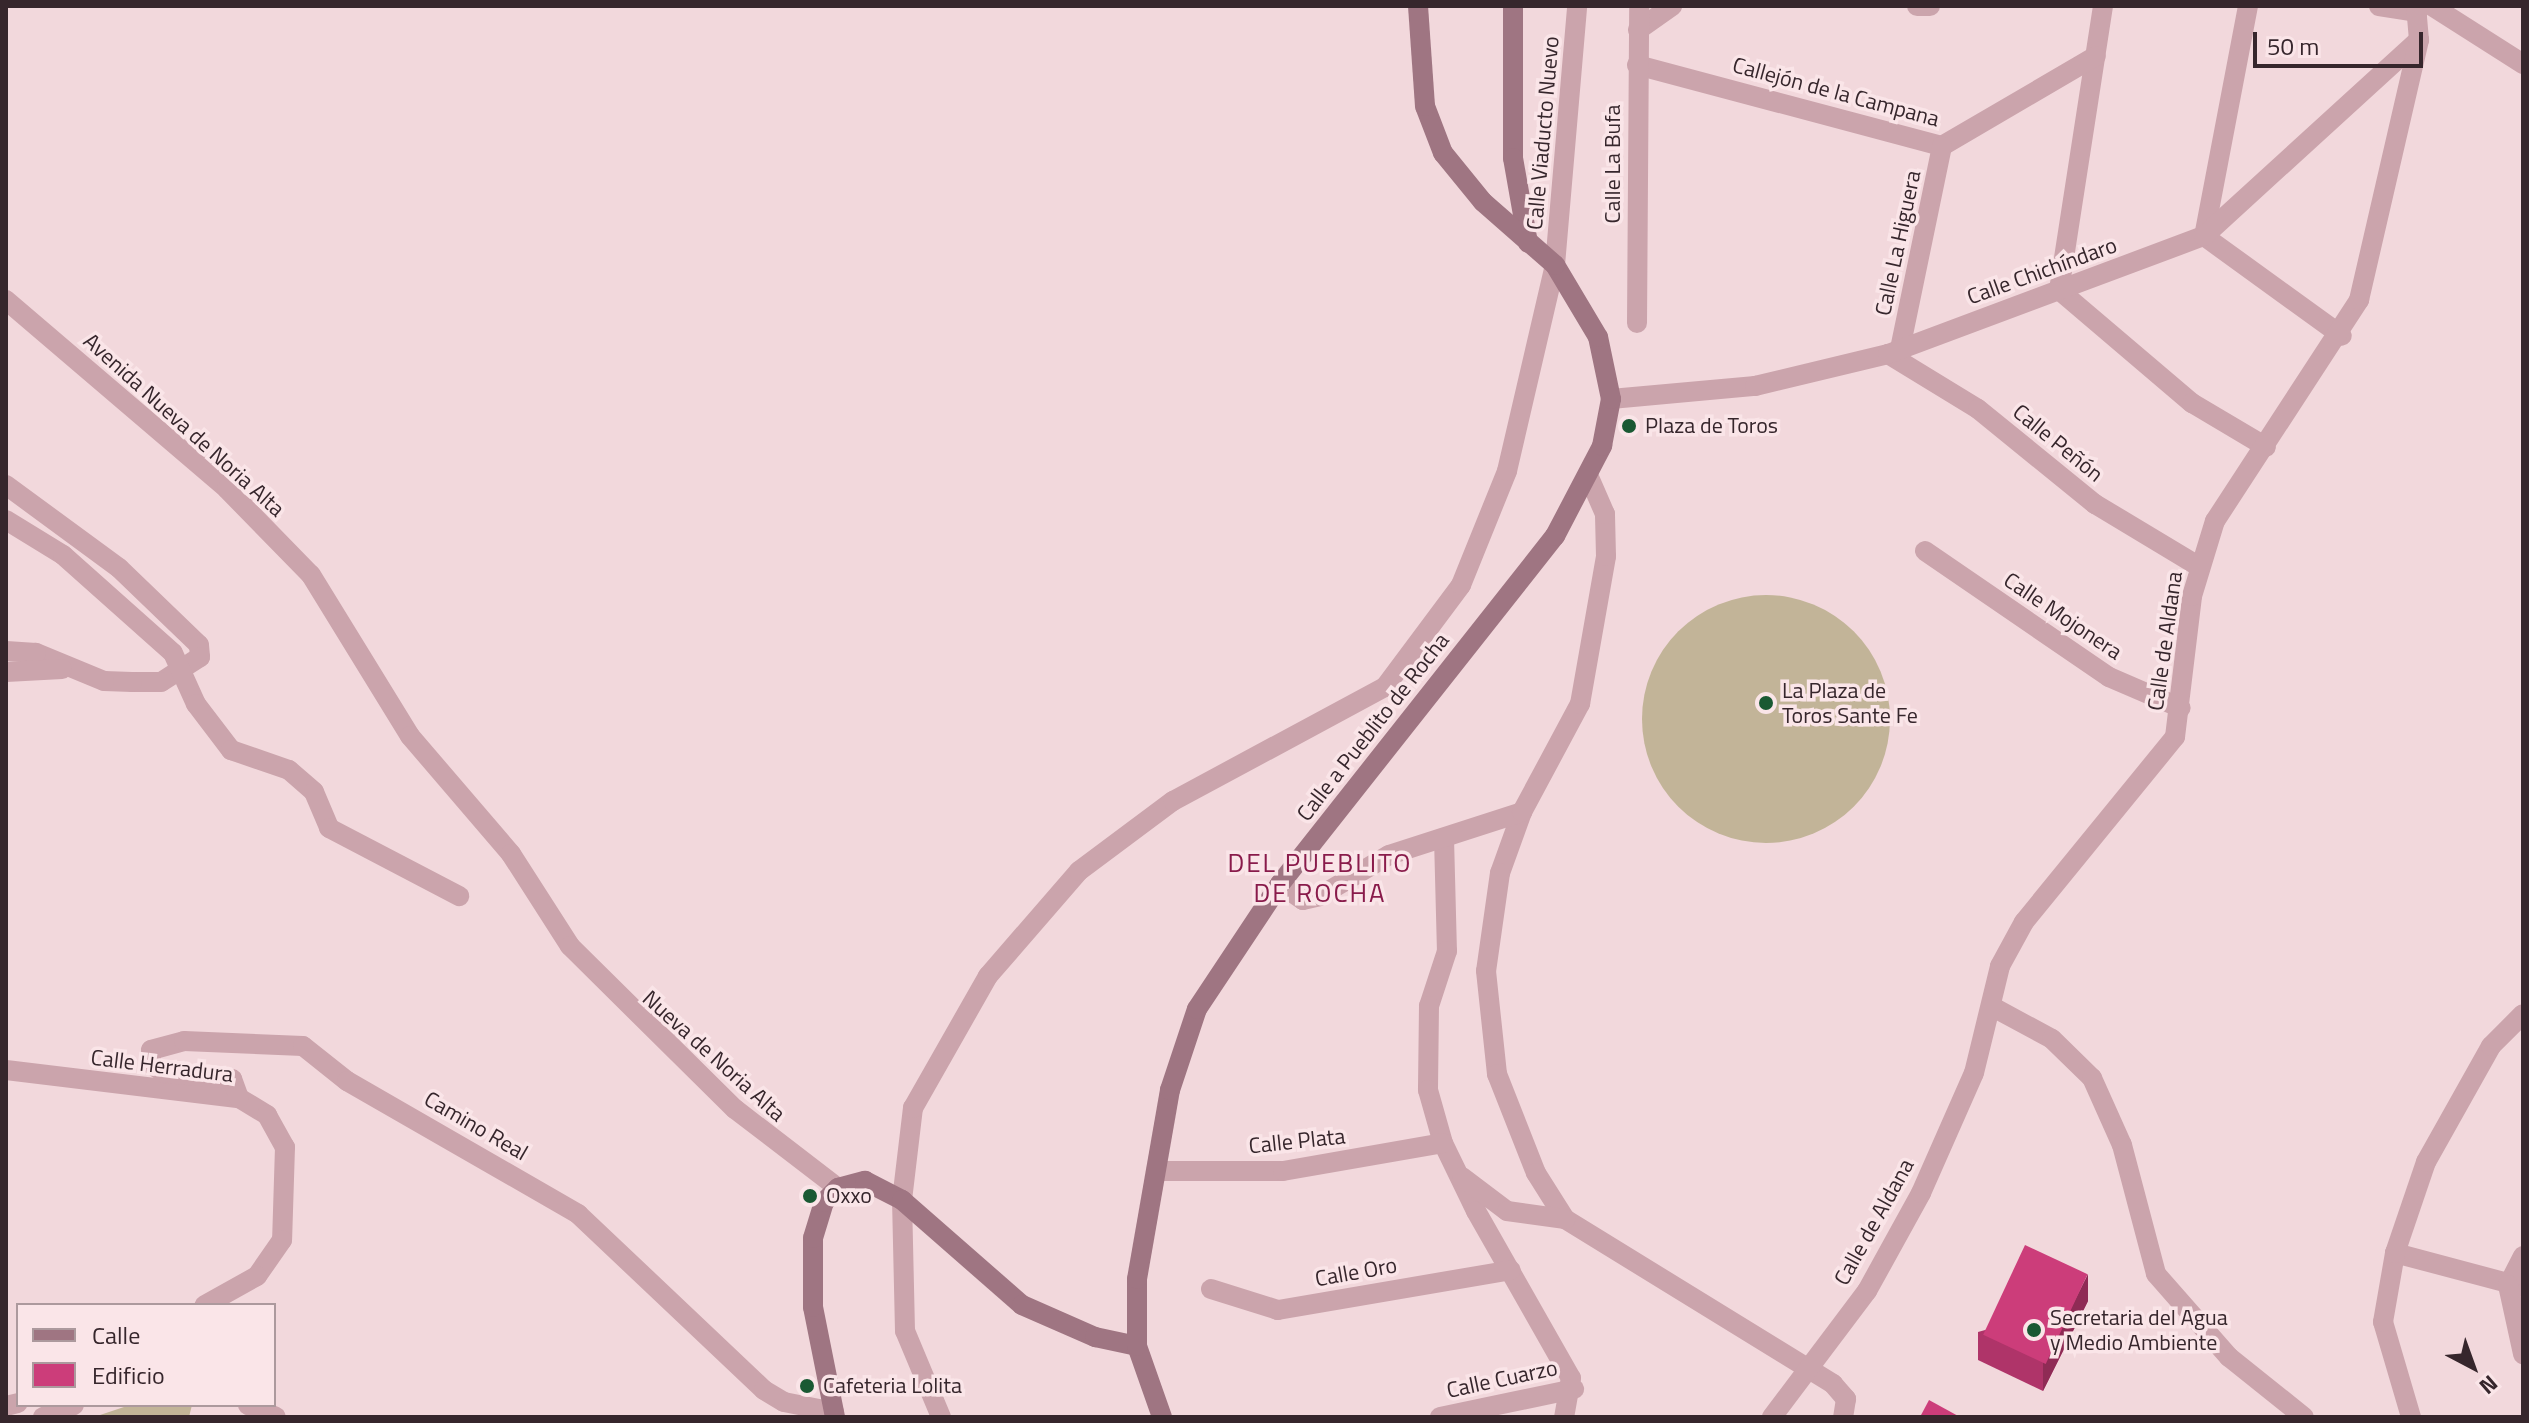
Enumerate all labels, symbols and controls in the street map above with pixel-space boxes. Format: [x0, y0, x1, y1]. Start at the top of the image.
scale bar [2257, 16, 2427, 66]
text: 50 m [2267, 28, 2319, 64]
street label: Calle Viaducto Nuevo [1521, 35, 1565, 231]
street label: Callejón de la Campana [1730, 52, 1942, 132]
street label: Calle La Bufa [1600, 104, 1626, 224]
street label: Calle La Higuera [1870, 168, 1926, 318]
street label: Calle Chichíndaro [1964, 232, 2120, 310]
street label: Avenida Nueva de Noria Alta [78, 328, 290, 522]
street label: Calle Peñón [2008, 399, 2108, 487]
place label: Plaza de Toros [1645, 413, 1778, 439]
marker: Plaza de Toros [1620, 417, 1638, 435]
street label: Calle Mojonera [1999, 567, 2127, 665]
street label: Calle de Aldana [2142, 570, 2188, 712]
street label: Calle a Pueblito de Rocha [1291, 628, 1455, 826]
place label: La Plaza de Toros Sante Fe [1782, 677, 1918, 728]
marker: La Plaza de Toros Sante Fe [1757, 694, 1775, 712]
district label: DEL PUEBLITO DE ROCHA [1227, 847, 1413, 908]
street label: Nueva de Noria Alta [637, 985, 791, 1127]
street label: Calle Herradura [89, 1044, 235, 1088]
street label: Camino Real [420, 1086, 532, 1166]
street label: Calle Plata [1247, 1123, 1347, 1159]
street label: Calle de Aldana [1828, 1154, 1920, 1290]
place label: Oxxo [826, 1183, 872, 1209]
marker: Oxxo [801, 1187, 819, 1205]
street label: Calle Oro [1313, 1252, 1399, 1292]
legend [16, 1303, 276, 1407]
place label: Secretaria del Agua y Medio Ambiente [2050, 1304, 2228, 1356]
text: Calle [92, 1317, 140, 1353]
marker: Secretaria del Agua y Medio Ambiente [2025, 1321, 2043, 1339]
north arrow [2433, 1327, 2513, 1407]
street label: Calle Cuarzo [1444, 1354, 1560, 1404]
text: Edificio [92, 1357, 165, 1393]
text: N [2472, 1367, 2506, 1403]
place label: Cafeteria Lolita [823, 1373, 962, 1399]
marker: Cafeteria Lolita [798, 1377, 816, 1395]

